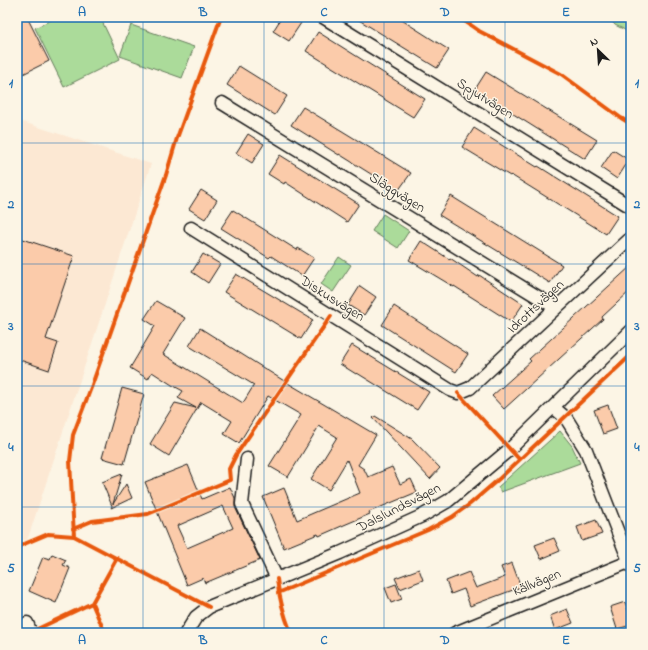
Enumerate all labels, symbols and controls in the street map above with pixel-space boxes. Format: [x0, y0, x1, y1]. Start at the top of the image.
text: A [78, 3, 86, 22]
text: B [198, 3, 208, 22]
text: C [320, 3, 328, 22]
text: D [439, 3, 450, 22]
text: E [562, 3, 570, 22]
north arrow [578, 30, 618, 70]
text: N [587, 33, 601, 51]
street label: Spjutvägen [452, 73, 518, 126]
text: 1 [9, 74, 14, 93]
text: 1 [635, 74, 640, 93]
street label: Släggvägen [364, 167, 429, 219]
text: 2 [7, 195, 15, 214]
text: 2 [633, 195, 641, 214]
street label: Diskusvägen [294, 270, 369, 328]
street label: Idrottsvägen [503, 275, 570, 340]
text: 3 [7, 317, 14, 336]
text: 3 [633, 317, 640, 336]
text: 4 [7, 438, 14, 457]
text: 4 [633, 438, 640, 457]
street label: Dalslundsvägen [353, 478, 445, 539]
text: 5 [7, 559, 15, 578]
text: 5 [633, 559, 641, 578]
street label: Källvägen [510, 564, 565, 603]
text: A [78, 631, 86, 650]
text: B [198, 631, 208, 650]
text: C [320, 631, 328, 650]
text: D [439, 631, 450, 650]
text: E [562, 631, 570, 650]

